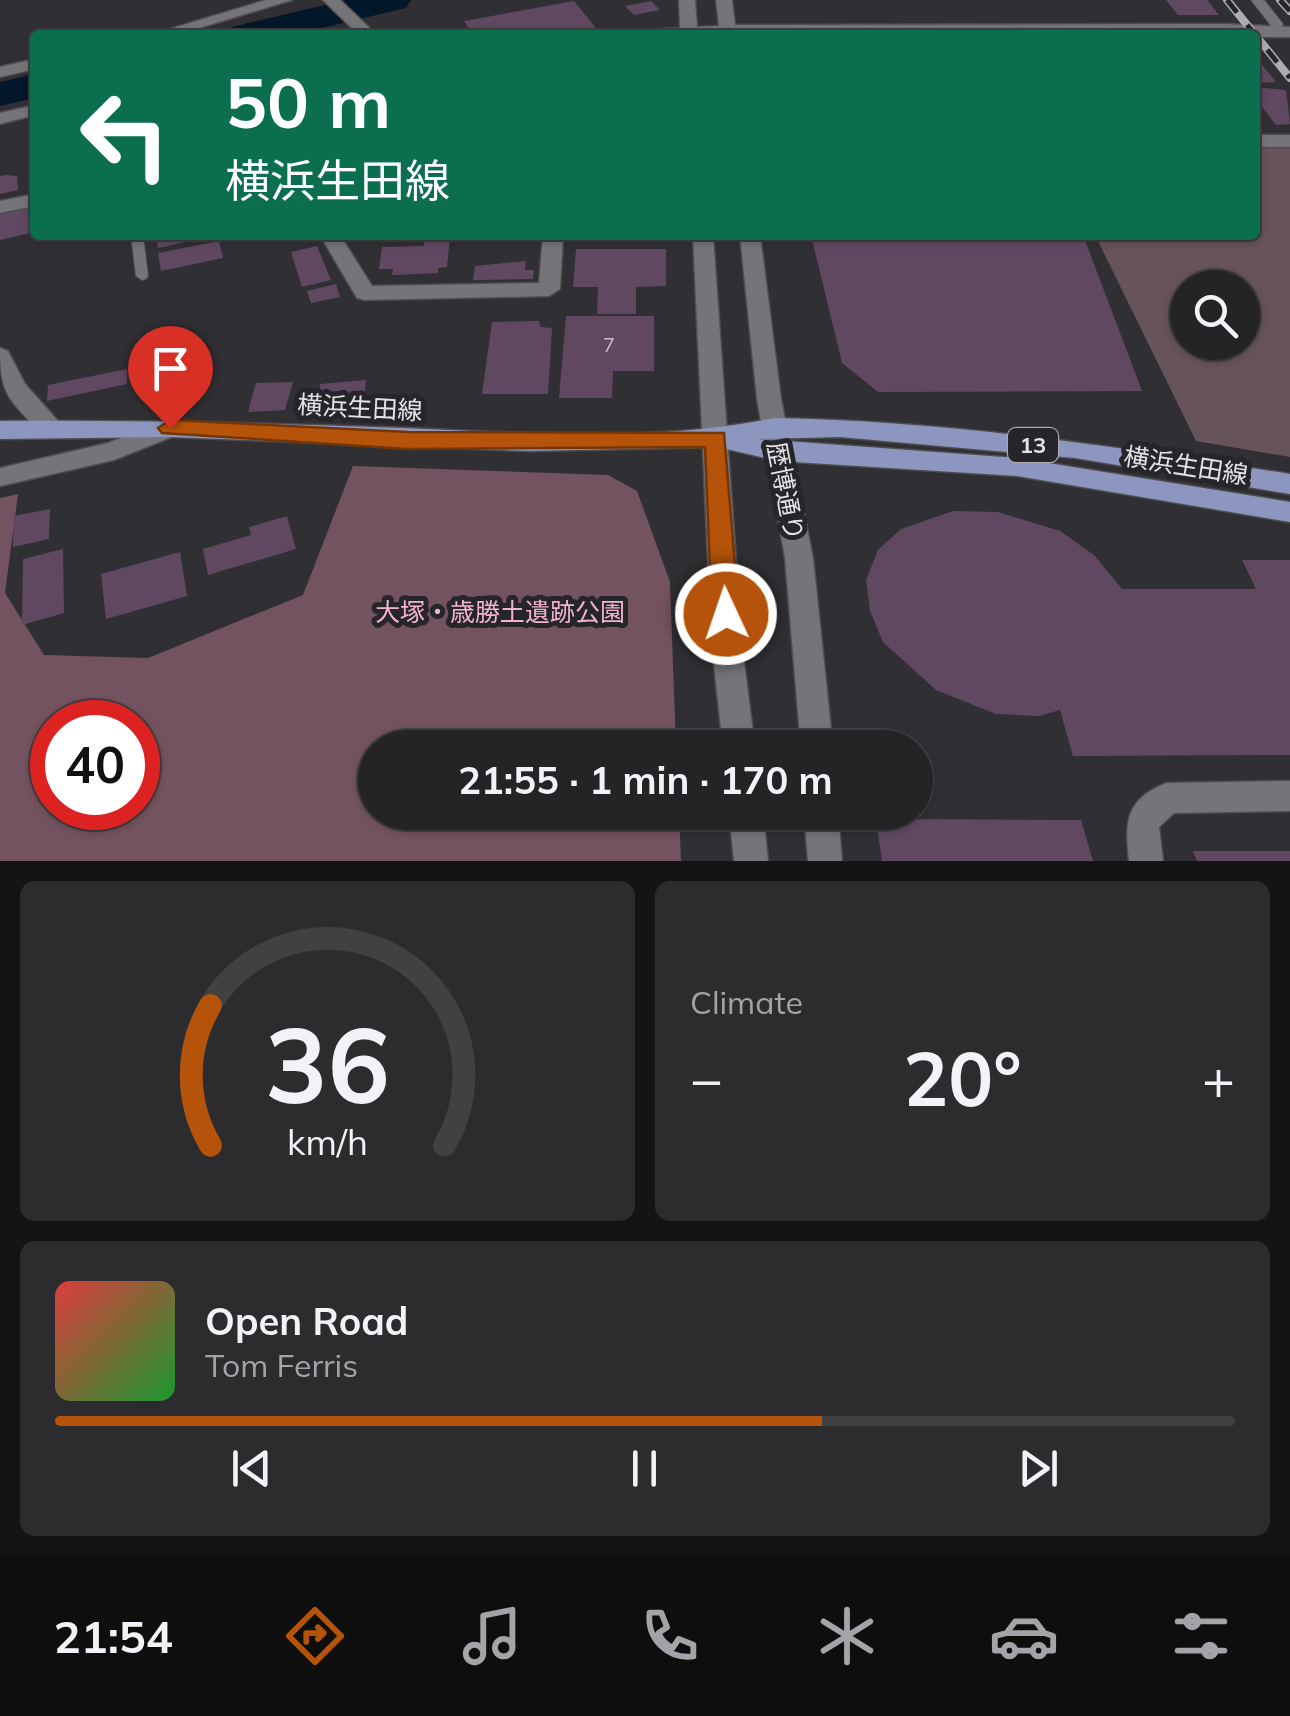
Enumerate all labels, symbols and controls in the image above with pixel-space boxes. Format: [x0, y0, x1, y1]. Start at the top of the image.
text: 50 m [225, 58, 391, 146]
icon: left [60, 70, 190, 200]
text: 横浜生田線 [225, 152, 450, 208]
map controls [1170, 270, 1260, 360]
button: search [1170, 270, 1260, 360]
pin [128, 326, 213, 429]
house number: 7 [603, 332, 615, 357]
icon: arrive [143, 341, 198, 396]
street label: 横浜生田線 [297, 388, 423, 426]
road number: 13 [1008, 428, 1058, 462]
street label: 歴博通り [761, 439, 811, 543]
street label: 横浜生田線 [1122, 440, 1250, 490]
position arrow [674, 562, 778, 666]
park label: 大塚・歳勝土遺跡公園 [375, 596, 625, 627]
speed limit sign: 40 [30, 700, 160, 830]
text: 21:55 · 1 min · 170 m [458, 756, 833, 804]
text: Climate [690, 982, 803, 1022]
text: 36 [265, 998, 390, 1129]
text: 20° [903, 1031, 1022, 1125]
text: − [690, 1044, 723, 1113]
text: + [1202, 1044, 1235, 1113]
text: km/h [287, 1119, 368, 1164]
text: Open Road [205, 1297, 408, 1345]
text: Tom Ferris [205, 1345, 358, 1385]
icon: previous [224, 1441, 279, 1496]
icon: pause [617, 1441, 672, 1496]
icon: next [1011, 1441, 1066, 1496]
icon: directions [280, 1601, 350, 1671]
icon: music [457, 1601, 527, 1671]
icon: phone [635, 1601, 705, 1671]
icon: climate [812, 1601, 882, 1671]
icon: car [989, 1601, 1059, 1671]
icon: filters [1166, 1601, 1236, 1671]
text: 21:54 [54, 1608, 173, 1664]

